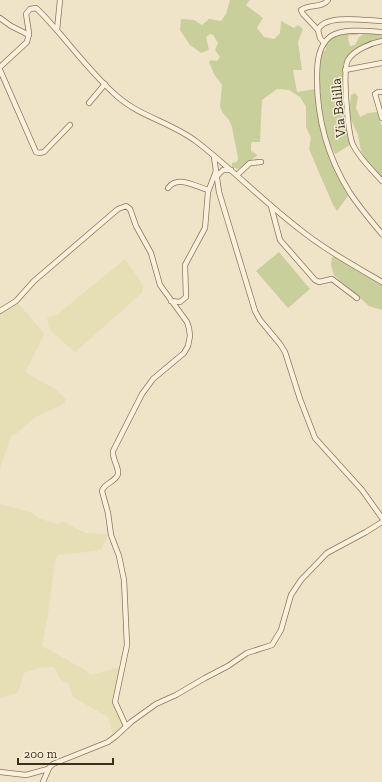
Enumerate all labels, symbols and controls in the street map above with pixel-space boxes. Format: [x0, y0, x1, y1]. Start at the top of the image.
street label: Via Balilla [327, 77, 350, 139]
scale bar [18, 740, 113, 766]
text: 200 m [24, 747, 58, 761]

